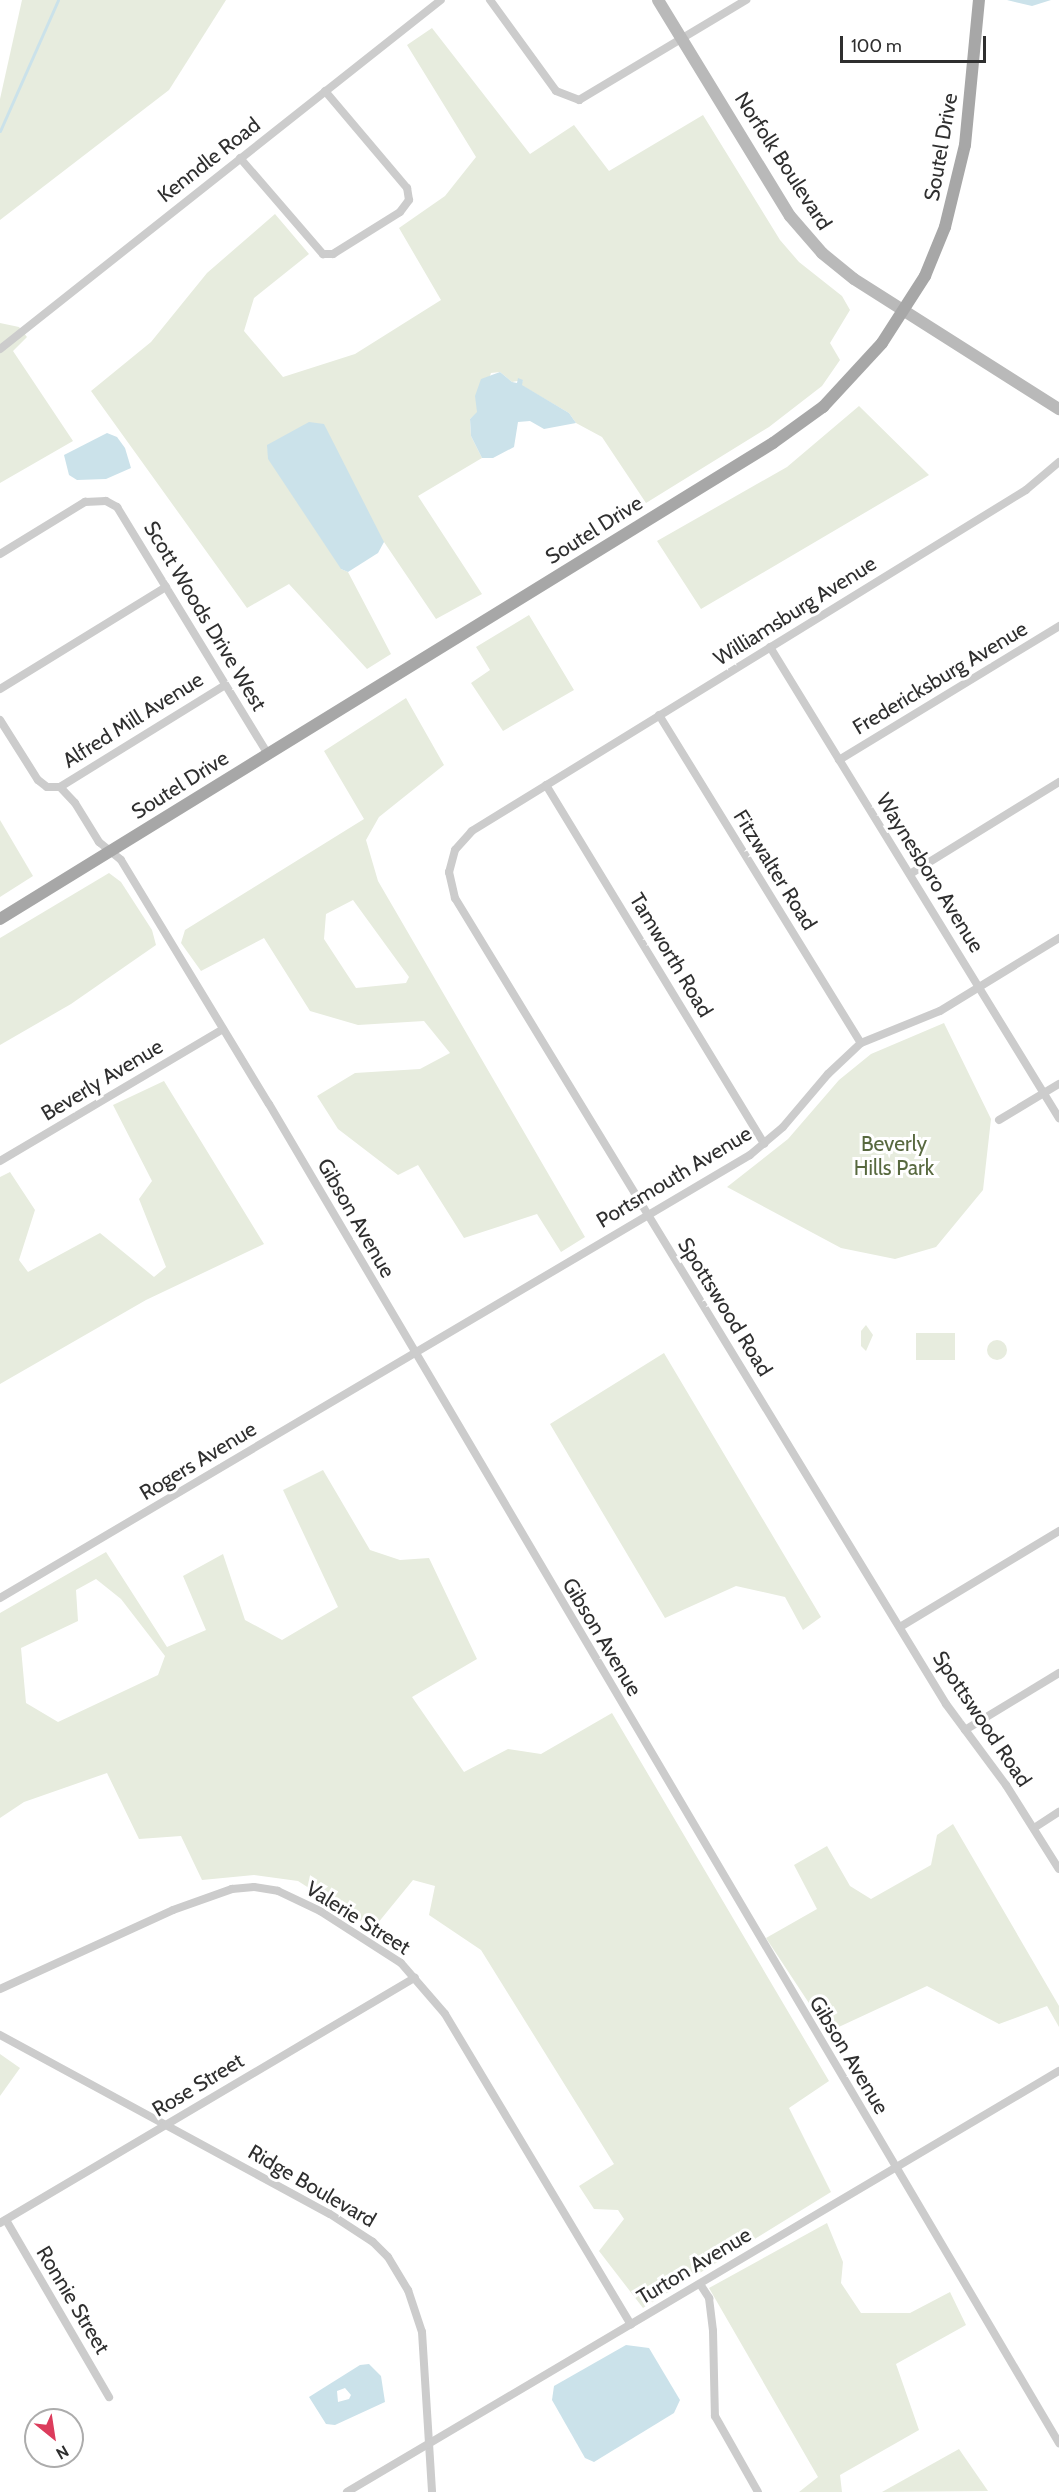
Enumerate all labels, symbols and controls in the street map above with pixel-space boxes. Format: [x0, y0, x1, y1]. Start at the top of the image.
scale bar [843, 24, 988, 62]
text: 100 m [851, 35, 902, 57]
street label: Norfolk Boulevard [729, 87, 837, 235]
street label: Soutel Drive [919, 91, 963, 203]
street label: Kenndle Road [153, 112, 265, 208]
street label: Soutel Drive [541, 490, 647, 570]
street label: Scott Woods Drive West [138, 517, 272, 715]
street label: Williamsburg Avenue [709, 551, 881, 671]
street label: Fredericksburg Avenue [848, 616, 1032, 740]
street label: Alfred Mill Avenue [58, 667, 208, 773]
street label: Soutel Drive [127, 745, 233, 825]
street label: Waynesboro Avenue [871, 789, 989, 957]
street label: Fitzwalter Road [728, 805, 822, 935]
street label: Tamworth Road [624, 888, 718, 1022]
street label: Beverly Avenue [37, 1034, 167, 1126]
street label: Portsmouth Avenue [592, 1121, 756, 1233]
park label: Beverly Hills Park [854, 1131, 934, 1181]
street label: Gibson Avenue [312, 1154, 400, 1282]
street label: Spottswood Road [672, 1233, 778, 1381]
street label: Rogers Avenue [135, 1416, 261, 1506]
street label: Gibson Avenue [557, 1573, 647, 1701]
street label: Spottswood Road [927, 1646, 1037, 1792]
street label: Valerie Street [301, 1876, 415, 1960]
street label: Gibson Avenue [804, 1991, 894, 2119]
street label: Rose Street [148, 2048, 248, 2122]
street label: Ridge Boulevard [244, 2139, 380, 2233]
street label: Turton Avenue [632, 2222, 756, 2310]
street label: Ronnie Street [31, 2242, 115, 2358]
north arrow [24, 2408, 84, 2468]
text: N [53, 2441, 72, 2463]

